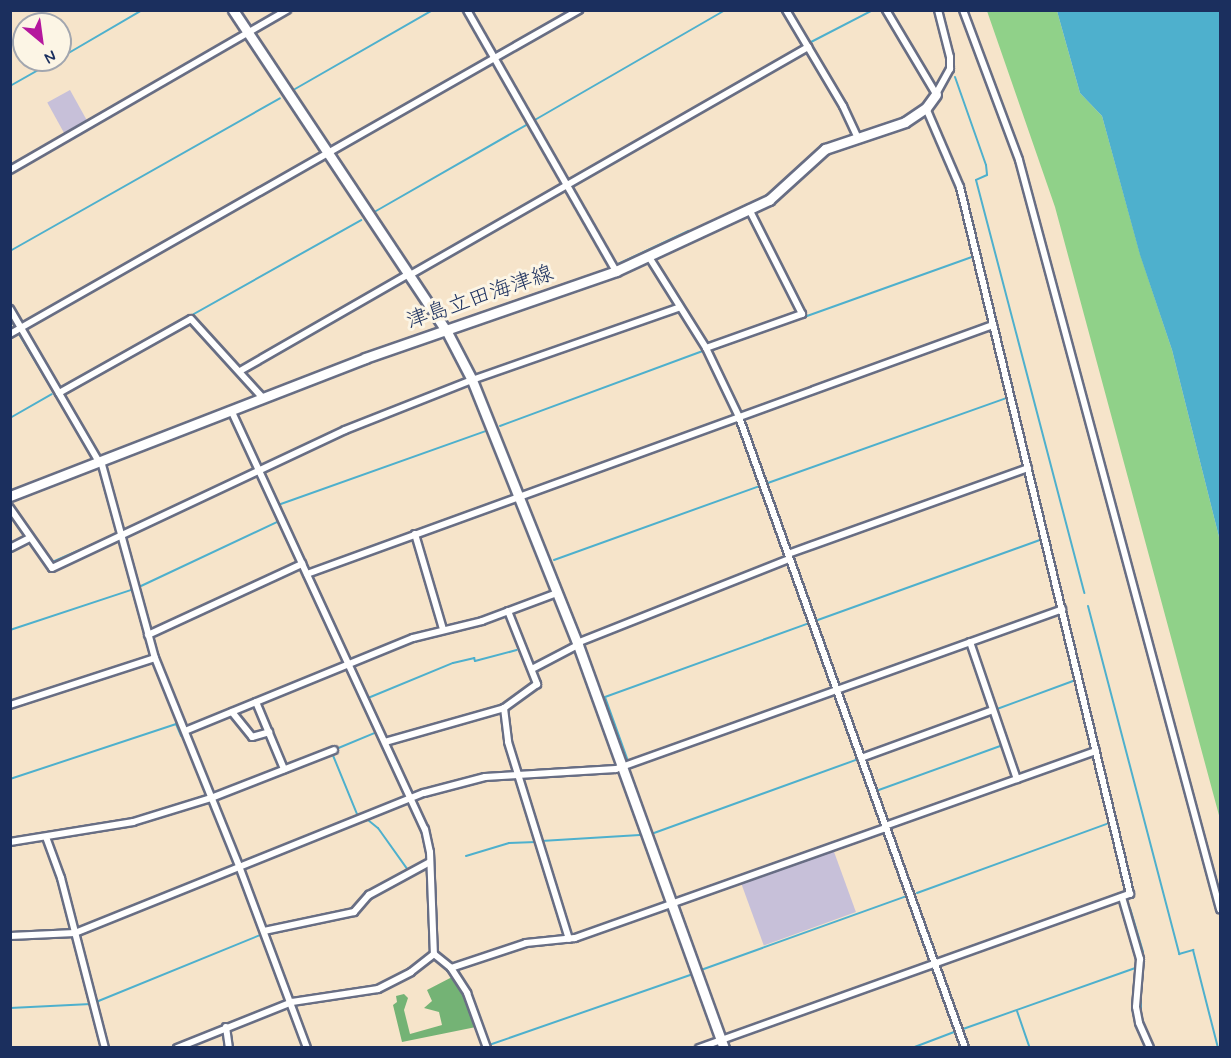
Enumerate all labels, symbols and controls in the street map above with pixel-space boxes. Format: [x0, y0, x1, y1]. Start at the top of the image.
north arrow [12, 12, 72, 72]
text: N [40, 45, 60, 68]
street label: 津島立田海津線 [403, 260, 557, 336]

